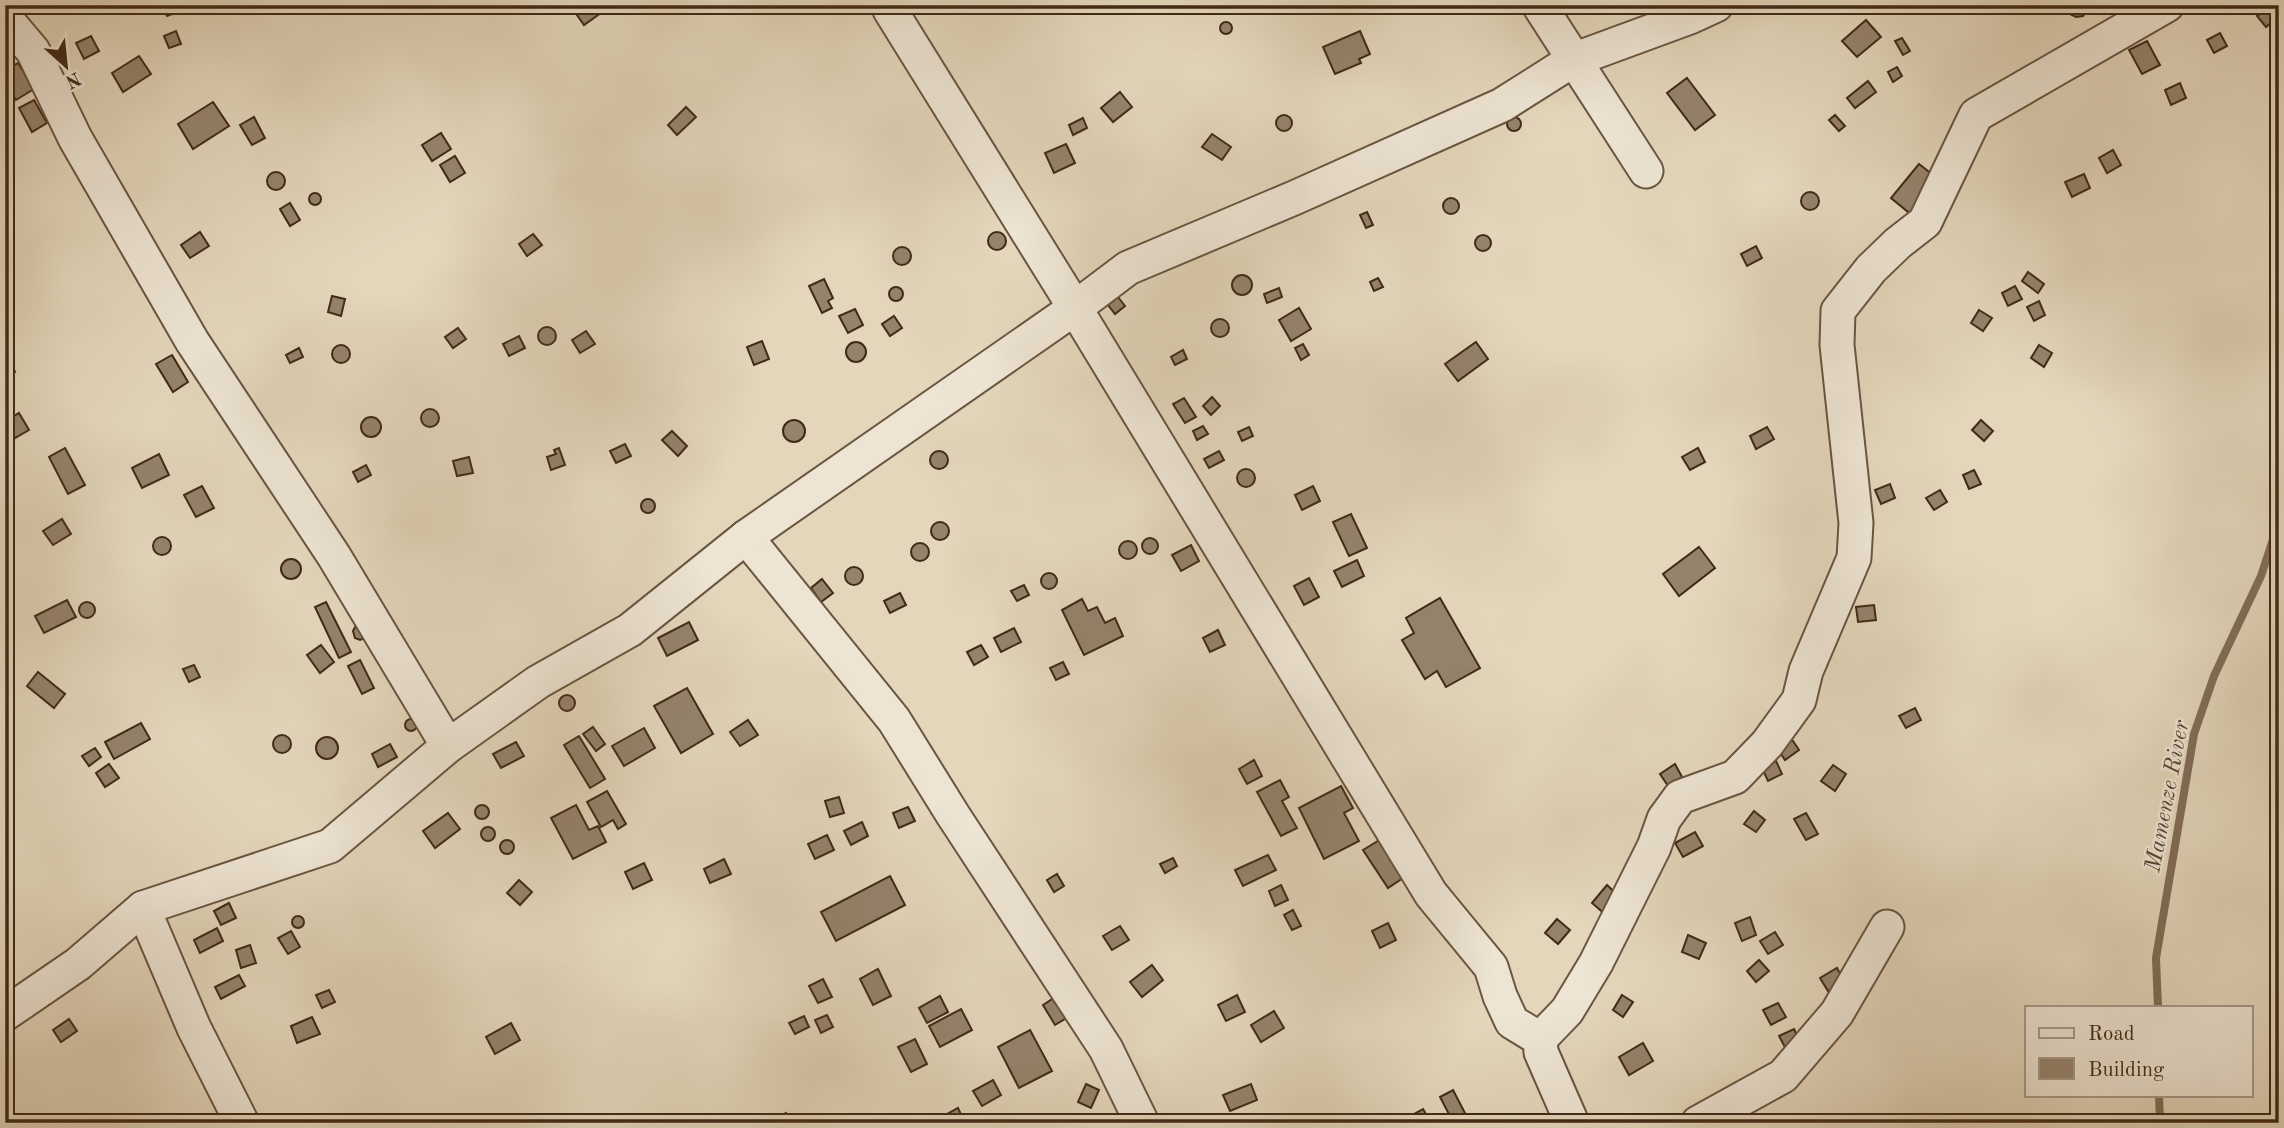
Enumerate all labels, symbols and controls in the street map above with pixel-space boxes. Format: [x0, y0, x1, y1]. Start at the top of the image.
north arrow [32, 32, 102, 102]
text: N [61, 67, 83, 91]
water label: Mamenze River [2141, 717, 2194, 875]
legend [2025, 1006, 2252, 1096]
text: Road [2088, 1024, 2135, 1045]
text: Building [2088, 1060, 2165, 1081]

